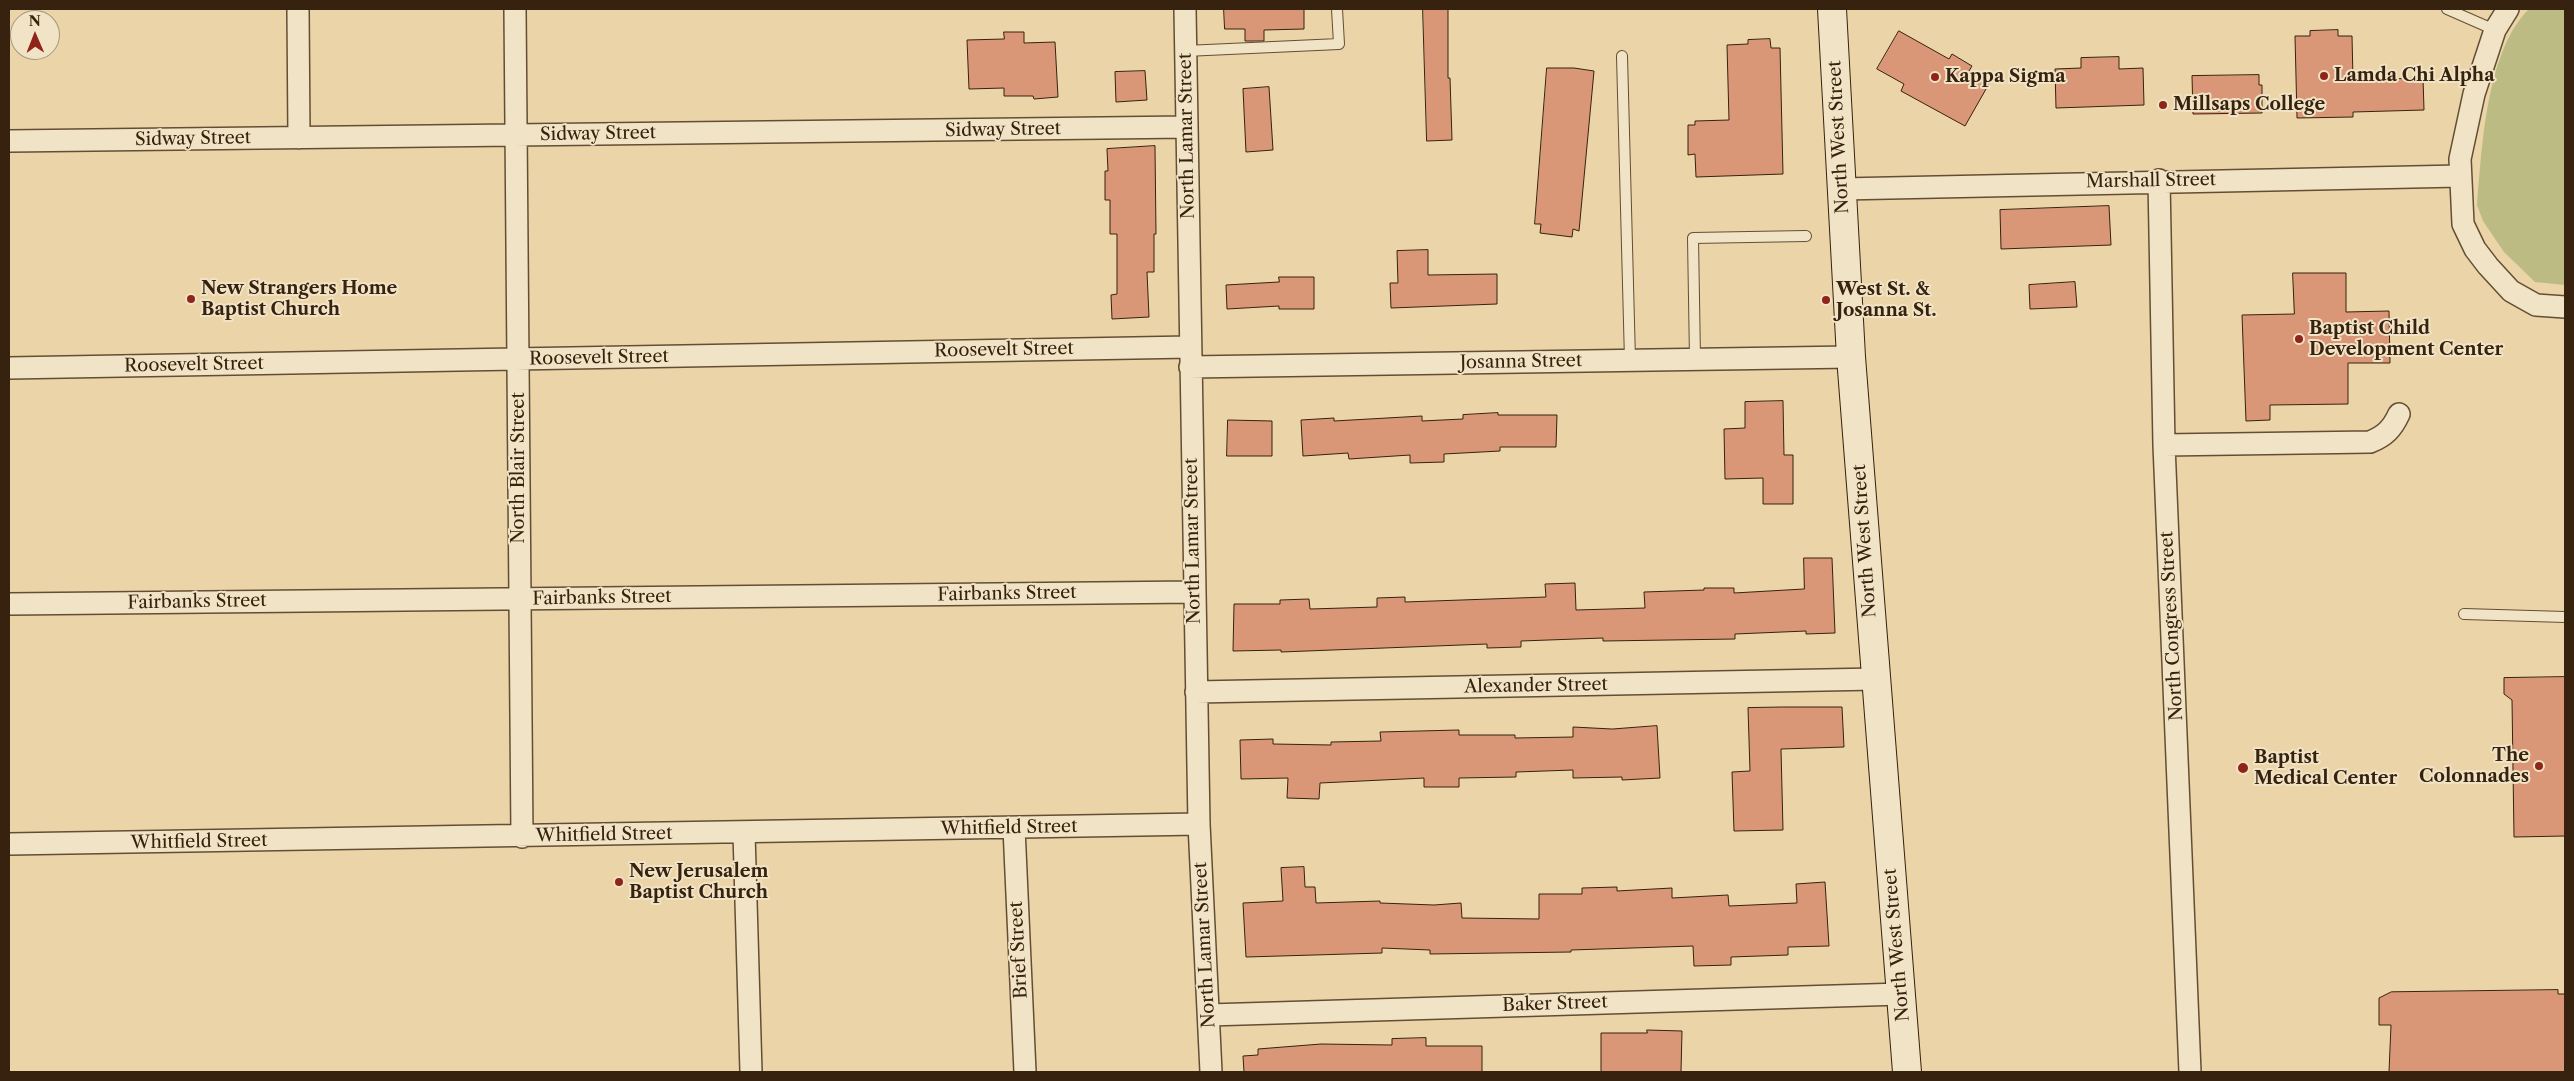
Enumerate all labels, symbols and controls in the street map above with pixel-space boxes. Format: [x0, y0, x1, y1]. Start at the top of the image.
north arrow [10, 10, 60, 60]
text: N [29, 12, 41, 30]
street label: North Lamar Street [1175, 53, 1199, 219]
street label: North West Street [1824, 60, 1854, 214]
place label: Lamda Chi Alpha [2334, 65, 2495, 87]
place label: Kappa Sigma [1945, 66, 2066, 88]
marker: Lamda Chi Alpha [2318, 70, 2330, 82]
marker: Kappa Sigma [1929, 71, 1941, 83]
place label: Millsaps College [2173, 94, 2325, 116]
marker: Millsaps College [2157, 99, 2169, 111]
street label: Sidway Street [945, 118, 1061, 142]
street label: Sidway Street [540, 122, 656, 146]
street label: Sidway Street [135, 127, 251, 151]
street label: Marshall Street [2086, 169, 2216, 193]
place label: New Strangers Home Baptist Church [201, 278, 397, 320]
place label: West St. & Josanna St. [1836, 279, 1936, 322]
marker: New Strangers Home Baptist Church [185, 293, 197, 305]
marker: West St. & Josanna St. [1820, 294, 1832, 306]
place label: Baptist Child Development Center [2309, 318, 2503, 360]
marker: Baptist Child Development Center [2293, 333, 2305, 345]
street label: Roosevelt Street [934, 338, 1074, 362]
street label: Roosevelt Street [529, 346, 669, 370]
street label: Josanna Street [1460, 350, 1582, 374]
street label: Roosevelt Street [124, 353, 264, 377]
street label: North Blair Street [508, 392, 530, 544]
street label: North Lamar Street [1181, 458, 1205, 624]
street label: North West Street [1849, 464, 1881, 618]
street label: North Congress Street [2156, 531, 2188, 721]
street label: Fairbanks Street [937, 582, 1077, 606]
street label: Fairbanks Street [532, 586, 672, 610]
street label: Fairbanks Street [127, 590, 267, 614]
street label: Alexander Street [1464, 674, 1608, 698]
place label: The Colonnades [2419, 745, 2529, 788]
place label: Baptist Medical Center [2254, 747, 2397, 790]
marker: The Colonnades [2533, 760, 2545, 772]
marker: Baptist Medical Center [2236, 761, 2250, 775]
street label: Whitfield Street [940, 816, 1078, 840]
street label: Whitfield Street [535, 823, 673, 847]
street label: Whitfield Street [130, 830, 268, 854]
place label: New Jerusalem Baptist Church [629, 861, 769, 904]
street label: North Lamar Street [1190, 861, 1220, 1029]
street label: North West Street [1880, 868, 1914, 1022]
marker: New Jerusalem Baptist Church [613, 876, 625, 888]
street label: Brief Street [1006, 901, 1032, 999]
street label: Baker Street [1502, 991, 1608, 1017]

